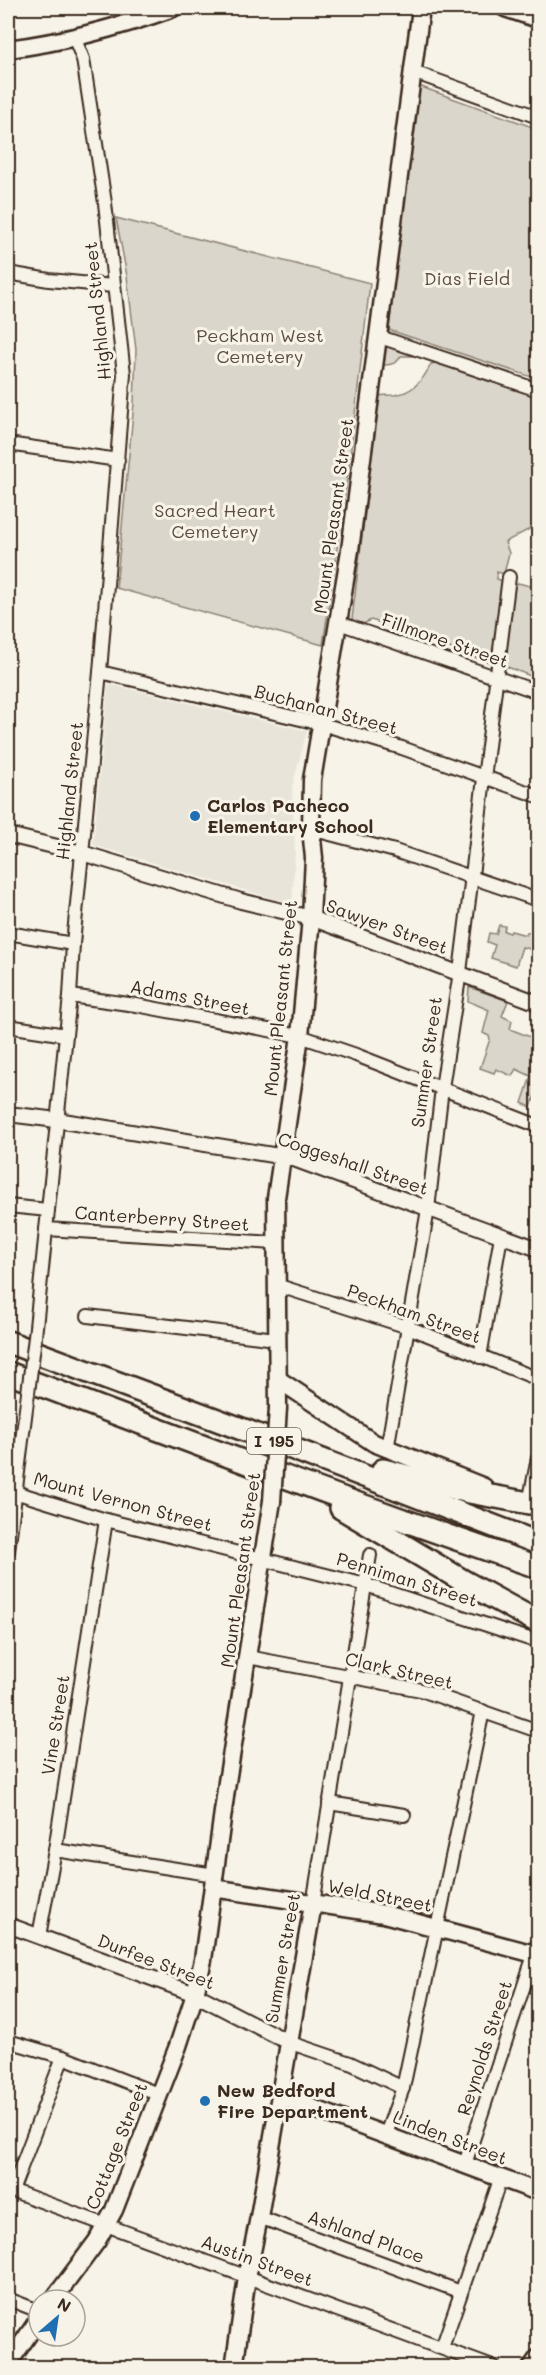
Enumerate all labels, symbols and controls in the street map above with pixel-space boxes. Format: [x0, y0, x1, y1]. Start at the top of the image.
street label: Highland Street [78, 241, 116, 382]
park label: Dias Field [424, 266, 510, 290]
park label: Peckham West Cemetery [196, 323, 324, 368]
street label: Mount Pleasant Street [307, 417, 359, 615]
park label: Sacred Heart Cemetery [154, 498, 276, 543]
street label: Fillmore Street [379, 607, 512, 673]
street label: Buchanan Street [252, 678, 400, 740]
street label: Highland Street [50, 720, 88, 861]
place label: Carlos Pacheco Elementary School [207, 793, 373, 838]
marker: Carlos Pacheco Elementary School [188, 809, 202, 823]
street label: Sawyer Street [323, 893, 452, 959]
street label: Mount Pleasant Street [258, 899, 302, 1097]
street label: Adams Street [128, 974, 252, 1020]
street label: Summer Street [405, 995, 447, 1129]
street label: Coggeshall Street [275, 1126, 432, 1200]
street label: Canterberry Street [74, 1200, 250, 1236]
street label: Peckham Street [344, 1278, 485, 1348]
road number: I 195 [247, 1428, 301, 1454]
street label: Mount Vernon Street [31, 1466, 215, 1536]
street label: Mount Pleasant Street [214, 1471, 266, 1669]
street label: Penniman Street [334, 1546, 481, 1612]
street label: Clark Street [343, 1646, 456, 1694]
street label: Vine Street [35, 1673, 75, 1777]
street label: Weld Street [326, 1873, 434, 1917]
street label: Summer Street [259, 1891, 305, 2025]
street label: Durfee Street [94, 1928, 218, 1994]
street label: Reynolds Street [451, 1977, 517, 2118]
street label: Cottage Street [80, 2078, 153, 2213]
place label: New Bedford Fire Department [217, 2078, 368, 2123]
marker: New Bedford Fire Department [198, 2094, 212, 2108]
street label: Linden Street [390, 2104, 511, 2170]
street label: Ashland Place [305, 2204, 428, 2268]
street label: Austin Street [198, 2229, 317, 2291]
north arrow [27, 2288, 87, 2348]
text: N [54, 2292, 75, 2317]

